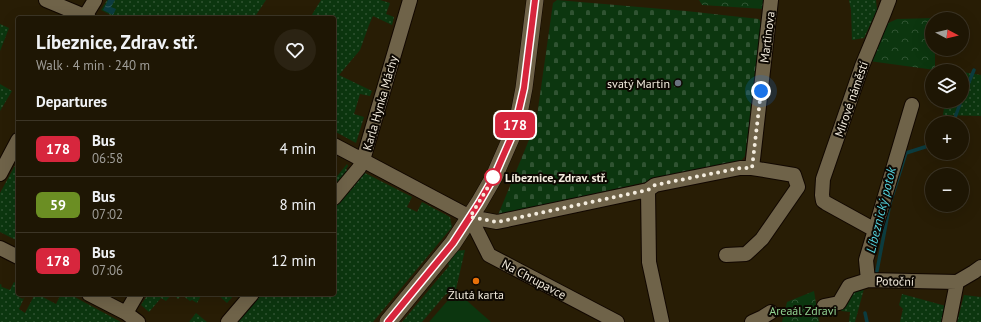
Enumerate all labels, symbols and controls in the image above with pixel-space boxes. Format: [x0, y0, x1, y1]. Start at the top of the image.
street label: Martinova [756, 10, 778, 64]
north arrow [925, 12, 969, 56]
map controls [925, 12, 969, 212]
button: heart [274, 29, 316, 71]
text: Líbeznice, Zdrav. stř. [36, 30, 198, 54]
street label: Karla Hynka Máchy [359, 54, 401, 152]
text: Walk · 4 min · 240 m [36, 57, 150, 74]
street label: Mírové náměstí [831, 59, 871, 139]
button: layers [925, 64, 969, 108]
place label: svatý Martin [607, 76, 670, 91]
marker: svatý Martin [673, 78, 683, 88]
your location [751, 81, 771, 101]
text: Departures [36, 92, 107, 111]
line badge: 178 [492, 112, 538, 138]
text: 178 [503, 116, 527, 134]
button: + [925, 116, 969, 160]
text: Bus [92, 131, 115, 150]
text: 4 min [279, 139, 316, 158]
text: 178 [46, 140, 70, 158]
text: 06:58 [92, 150, 123, 167]
water label: Líbeznický potok [862, 164, 900, 255]
marker: Líbeznice, Zdrav. stř. [484, 168, 502, 186]
button: − [925, 168, 969, 212]
place label: Líbeznice, Zdrav. stř. [505, 170, 607, 185]
text: Bus [92, 187, 115, 206]
text: 8 min [279, 195, 316, 214]
text: 59 [50, 196, 66, 214]
text: 07:02 [92, 206, 123, 223]
text: Bus [92, 243, 115, 262]
text: 12 min [271, 251, 316, 270]
text: 178 [46, 252, 70, 270]
street label: Na Chrupavce [499, 256, 569, 302]
text: 07:06 [92, 262, 123, 279]
street label: Potoční [876, 273, 914, 289]
marker: Žlutá karta [471, 276, 481, 286]
place label: Žlutá karta [448, 287, 504, 302]
park label: Areaál Zdravi [769, 303, 837, 318]

